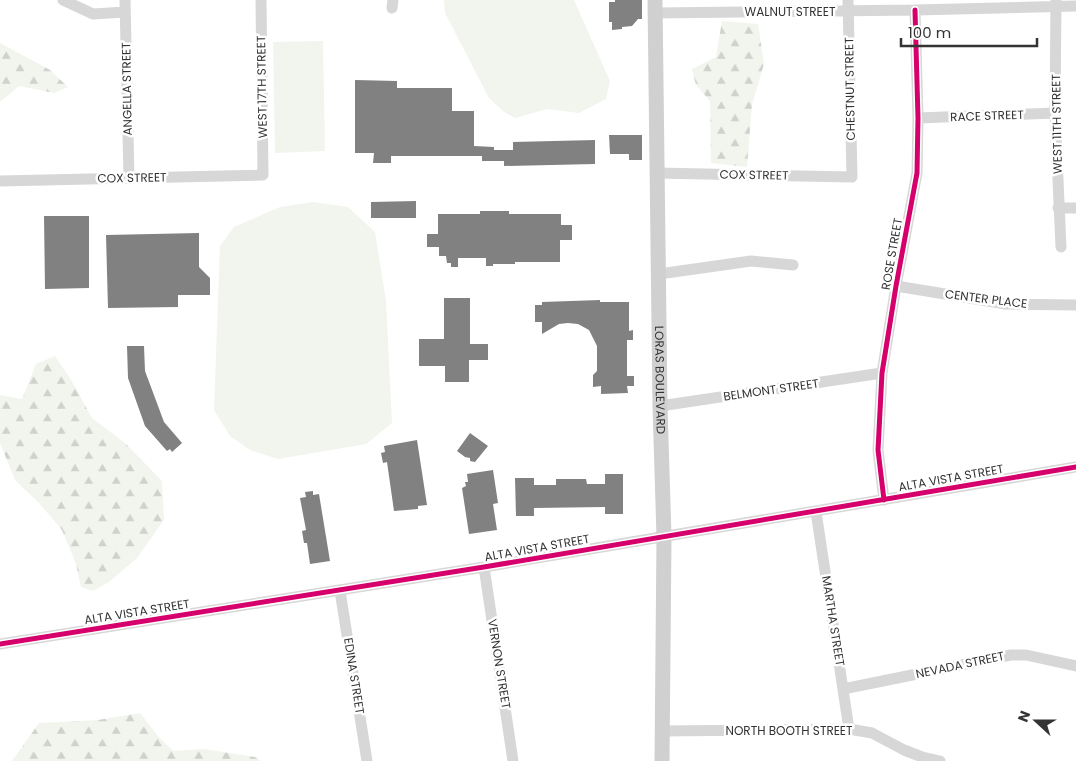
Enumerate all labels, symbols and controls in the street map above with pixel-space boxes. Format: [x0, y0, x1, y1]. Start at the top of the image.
street label: WALNUT STREET [745, 3, 836, 20]
scale bar [901, 15, 1037, 47]
text: 100 m [908, 22, 951, 43]
street label: WEST 17TH STREET [252, 35, 271, 138]
street label: CHESTNUT STREET [840, 37, 859, 141]
street label: ANGELLA STREET [117, 42, 136, 136]
street label: WEST 11TH STREET [1047, 73, 1066, 174]
street label: RACE STREET [950, 106, 1025, 125]
street label: COX STREET [719, 165, 789, 184]
street label: COX STREET [97, 168, 167, 187]
street label: ROSE STREET [877, 216, 906, 291]
street label: CENTER PLACE [944, 285, 1028, 312]
street label: LORAS BOULEVARD [651, 326, 670, 434]
street label: BELMONT STREET [722, 374, 820, 405]
street label: ALTA VISTA STREET [897, 460, 1005, 495]
street label: ALTA VISTA STREET [483, 530, 591, 565]
street label: MARTHA STREET [818, 574, 849, 668]
street label: ALTA VISTA STREET [83, 595, 191, 628]
street label: VERNON STREET [484, 618, 515, 711]
street label: EDINA STREET [340, 637, 369, 716]
street label: NEVADA STREET [914, 647, 1006, 682]
north arrow [1011, 696, 1061, 746]
text: N [1013, 708, 1035, 725]
street label: NORTH BOOTH STREET [725, 722, 853, 739]

